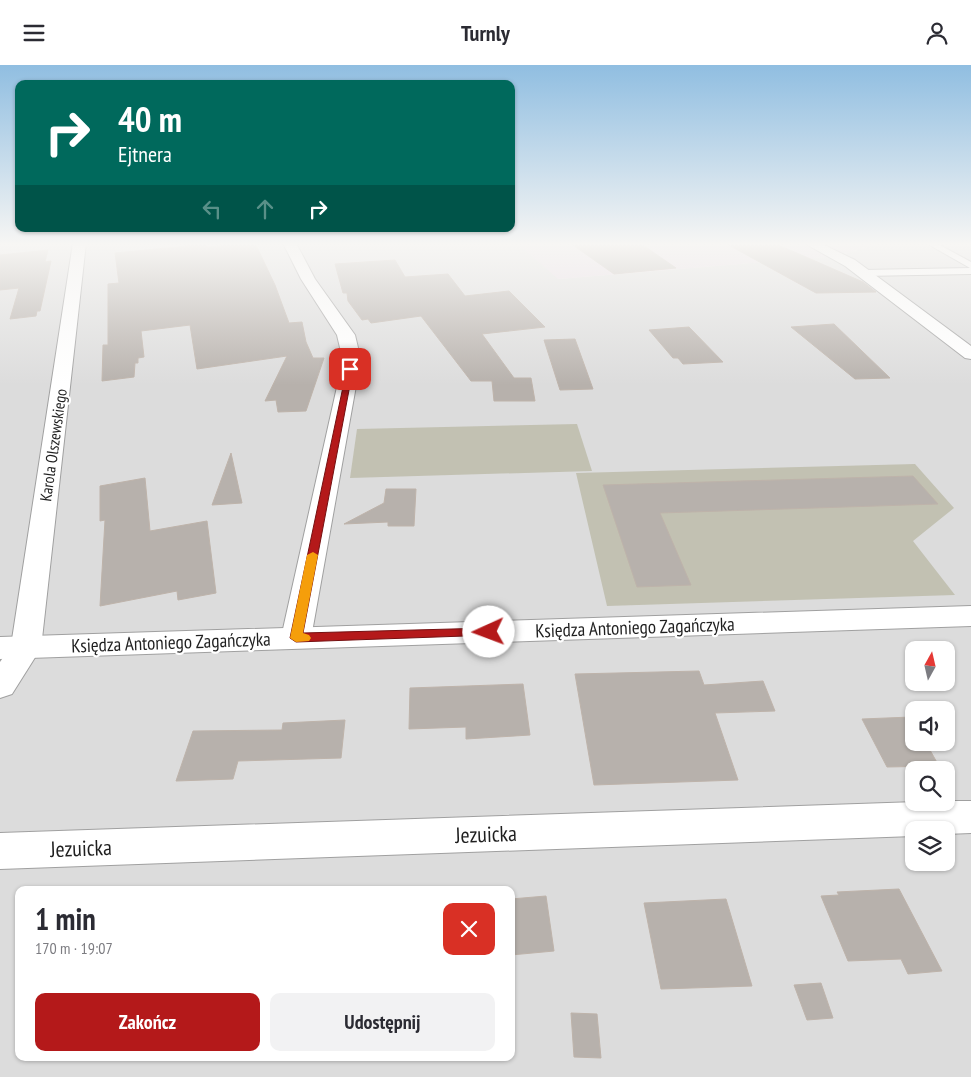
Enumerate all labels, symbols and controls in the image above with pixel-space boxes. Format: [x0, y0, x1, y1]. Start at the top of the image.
icon: menu [20, 19, 48, 47]
text: Turnly [461, 19, 510, 47]
icon: person [923, 19, 951, 47]
text: 40 m [118, 96, 182, 142]
icon: right [35, 100, 100, 165]
text: Ejtnera [118, 140, 172, 168]
icon: left [198, 195, 226, 223]
icon: ahead [251, 195, 279, 223]
icon: right [304, 195, 332, 223]
pin [329, 348, 371, 390]
icon: arrive [336, 355, 364, 383]
street label: Karola Olszewskiego [35, 387, 71, 503]
position arrow [462, 605, 514, 657]
street label: Księdza Antoniego Zagańczyka [535, 612, 735, 642]
street label: Księdza Antoniego Zagańczyka [71, 627, 271, 657]
north arrow [905, 641, 955, 691]
map controls [905, 641, 955, 871]
button: sound [905, 701, 955, 751]
button: search [905, 761, 955, 811]
street label: Jezuicka [454, 819, 517, 849]
button: layers [905, 821, 955, 871]
street label: Jezuicka [49, 833, 112, 863]
text: 1 min [35, 899, 96, 938]
button: close [443, 903, 495, 955]
text: 170 m · 19:07 [35, 938, 113, 958]
button: Zakończ [35, 993, 260, 1051]
button: Udostępnij [270, 993, 495, 1051]

